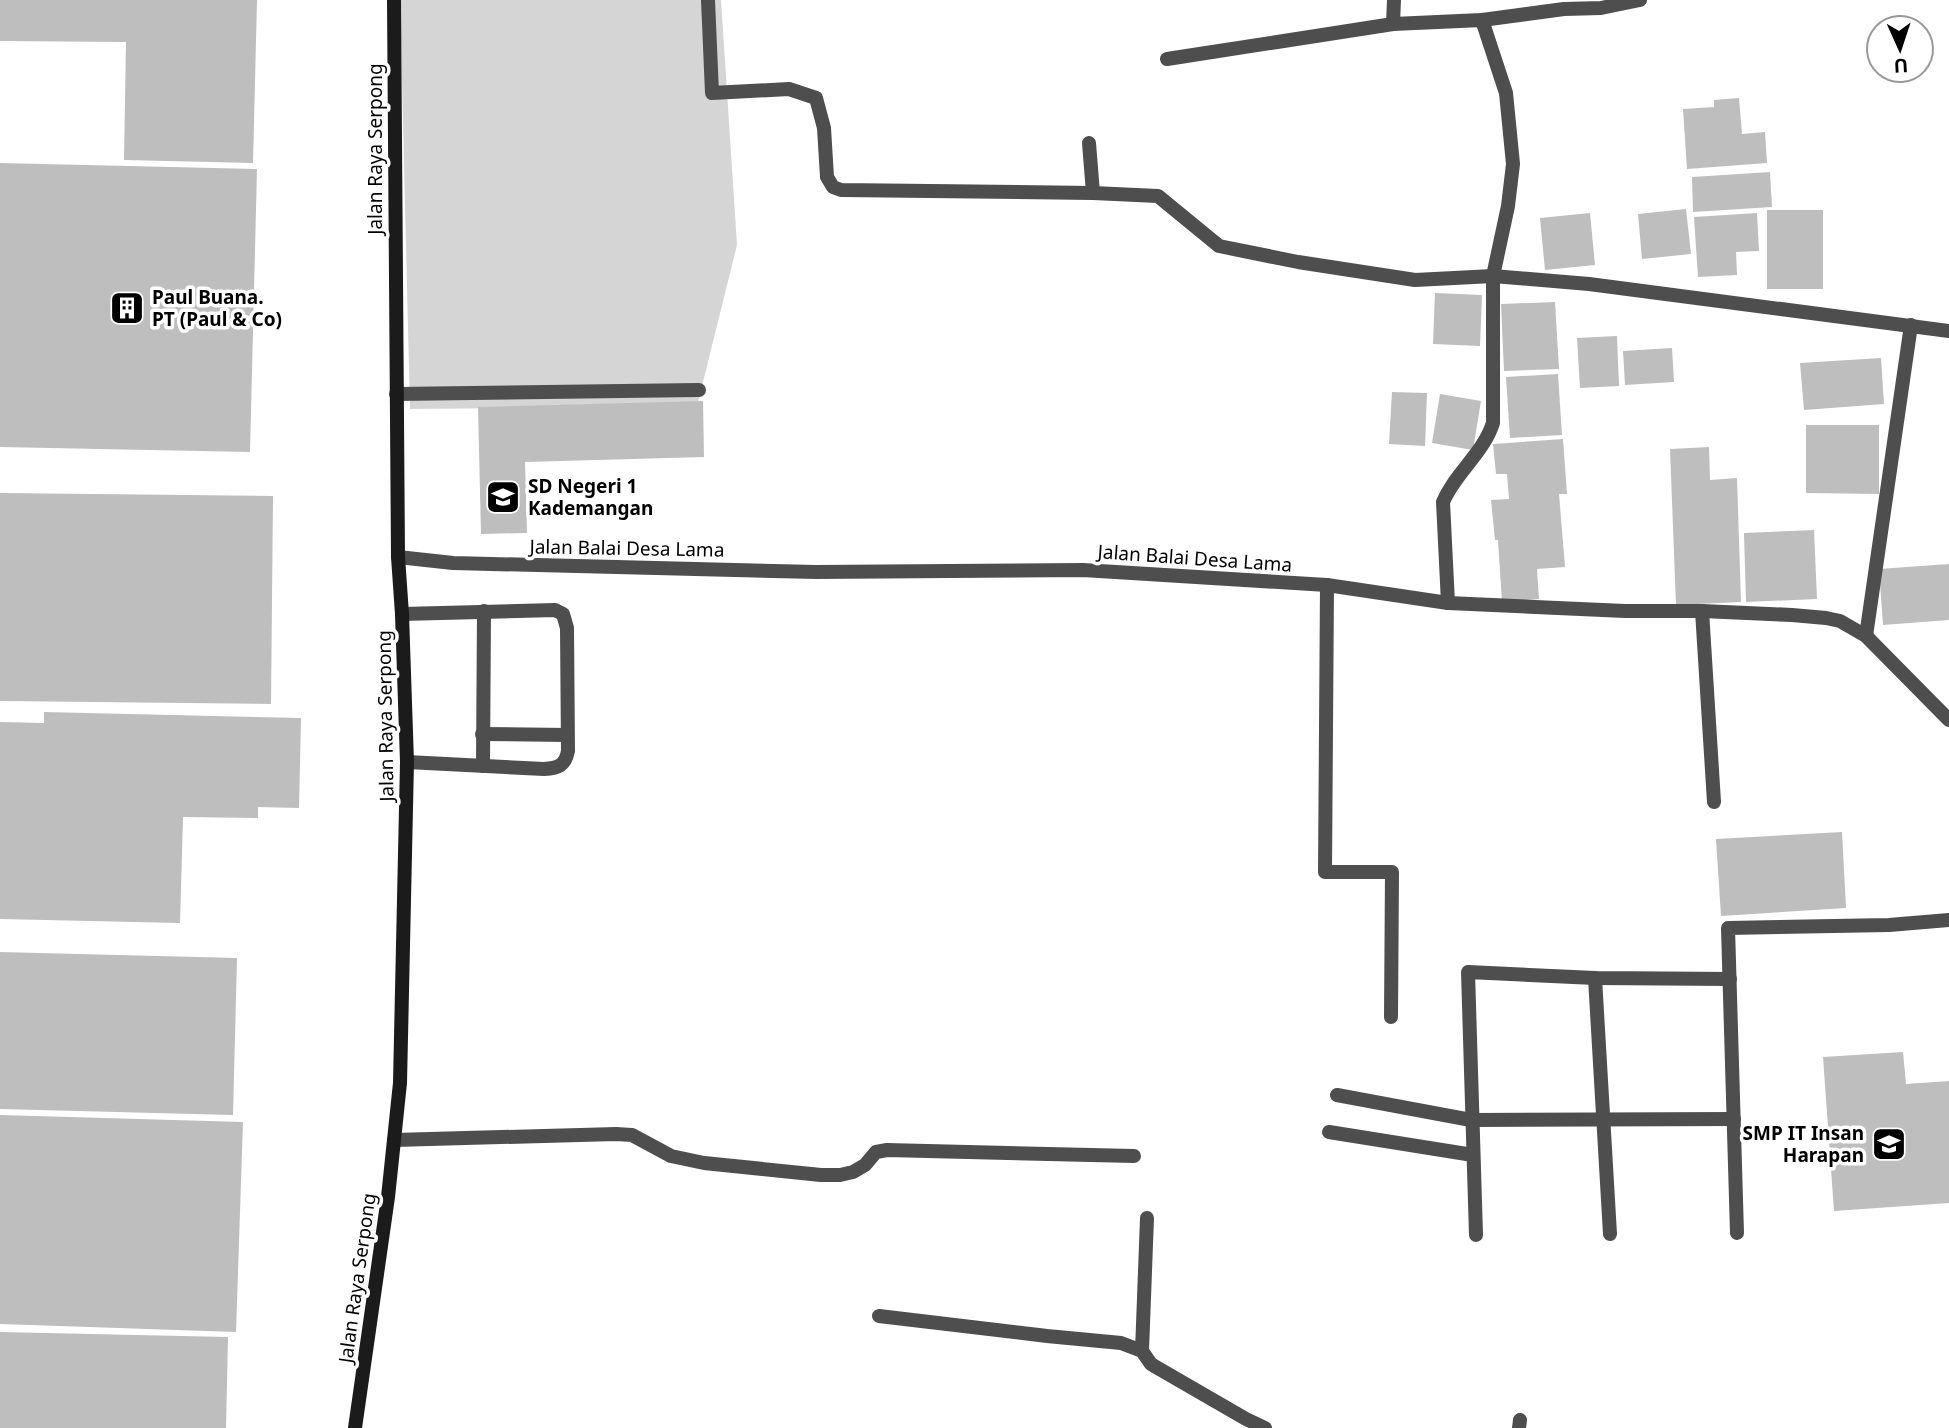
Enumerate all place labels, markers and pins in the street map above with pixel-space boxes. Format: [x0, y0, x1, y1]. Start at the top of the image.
place label: Paul Buana. PT (Paul & Co) [152, 284, 282, 332]
building icon: Paul Buana. PT (Paul & Co) [108, 289, 146, 327]
place label: SD Negeri 1 Kademangan [528, 473, 653, 521]
school or university icon: SD Negeri 1 Kademangan [484, 478, 522, 516]
place label: SMP IT Insan Harapan [1743, 1120, 1864, 1168]
school or university icon: SMP IT Insan Harapan [1870, 1125, 1908, 1163]

